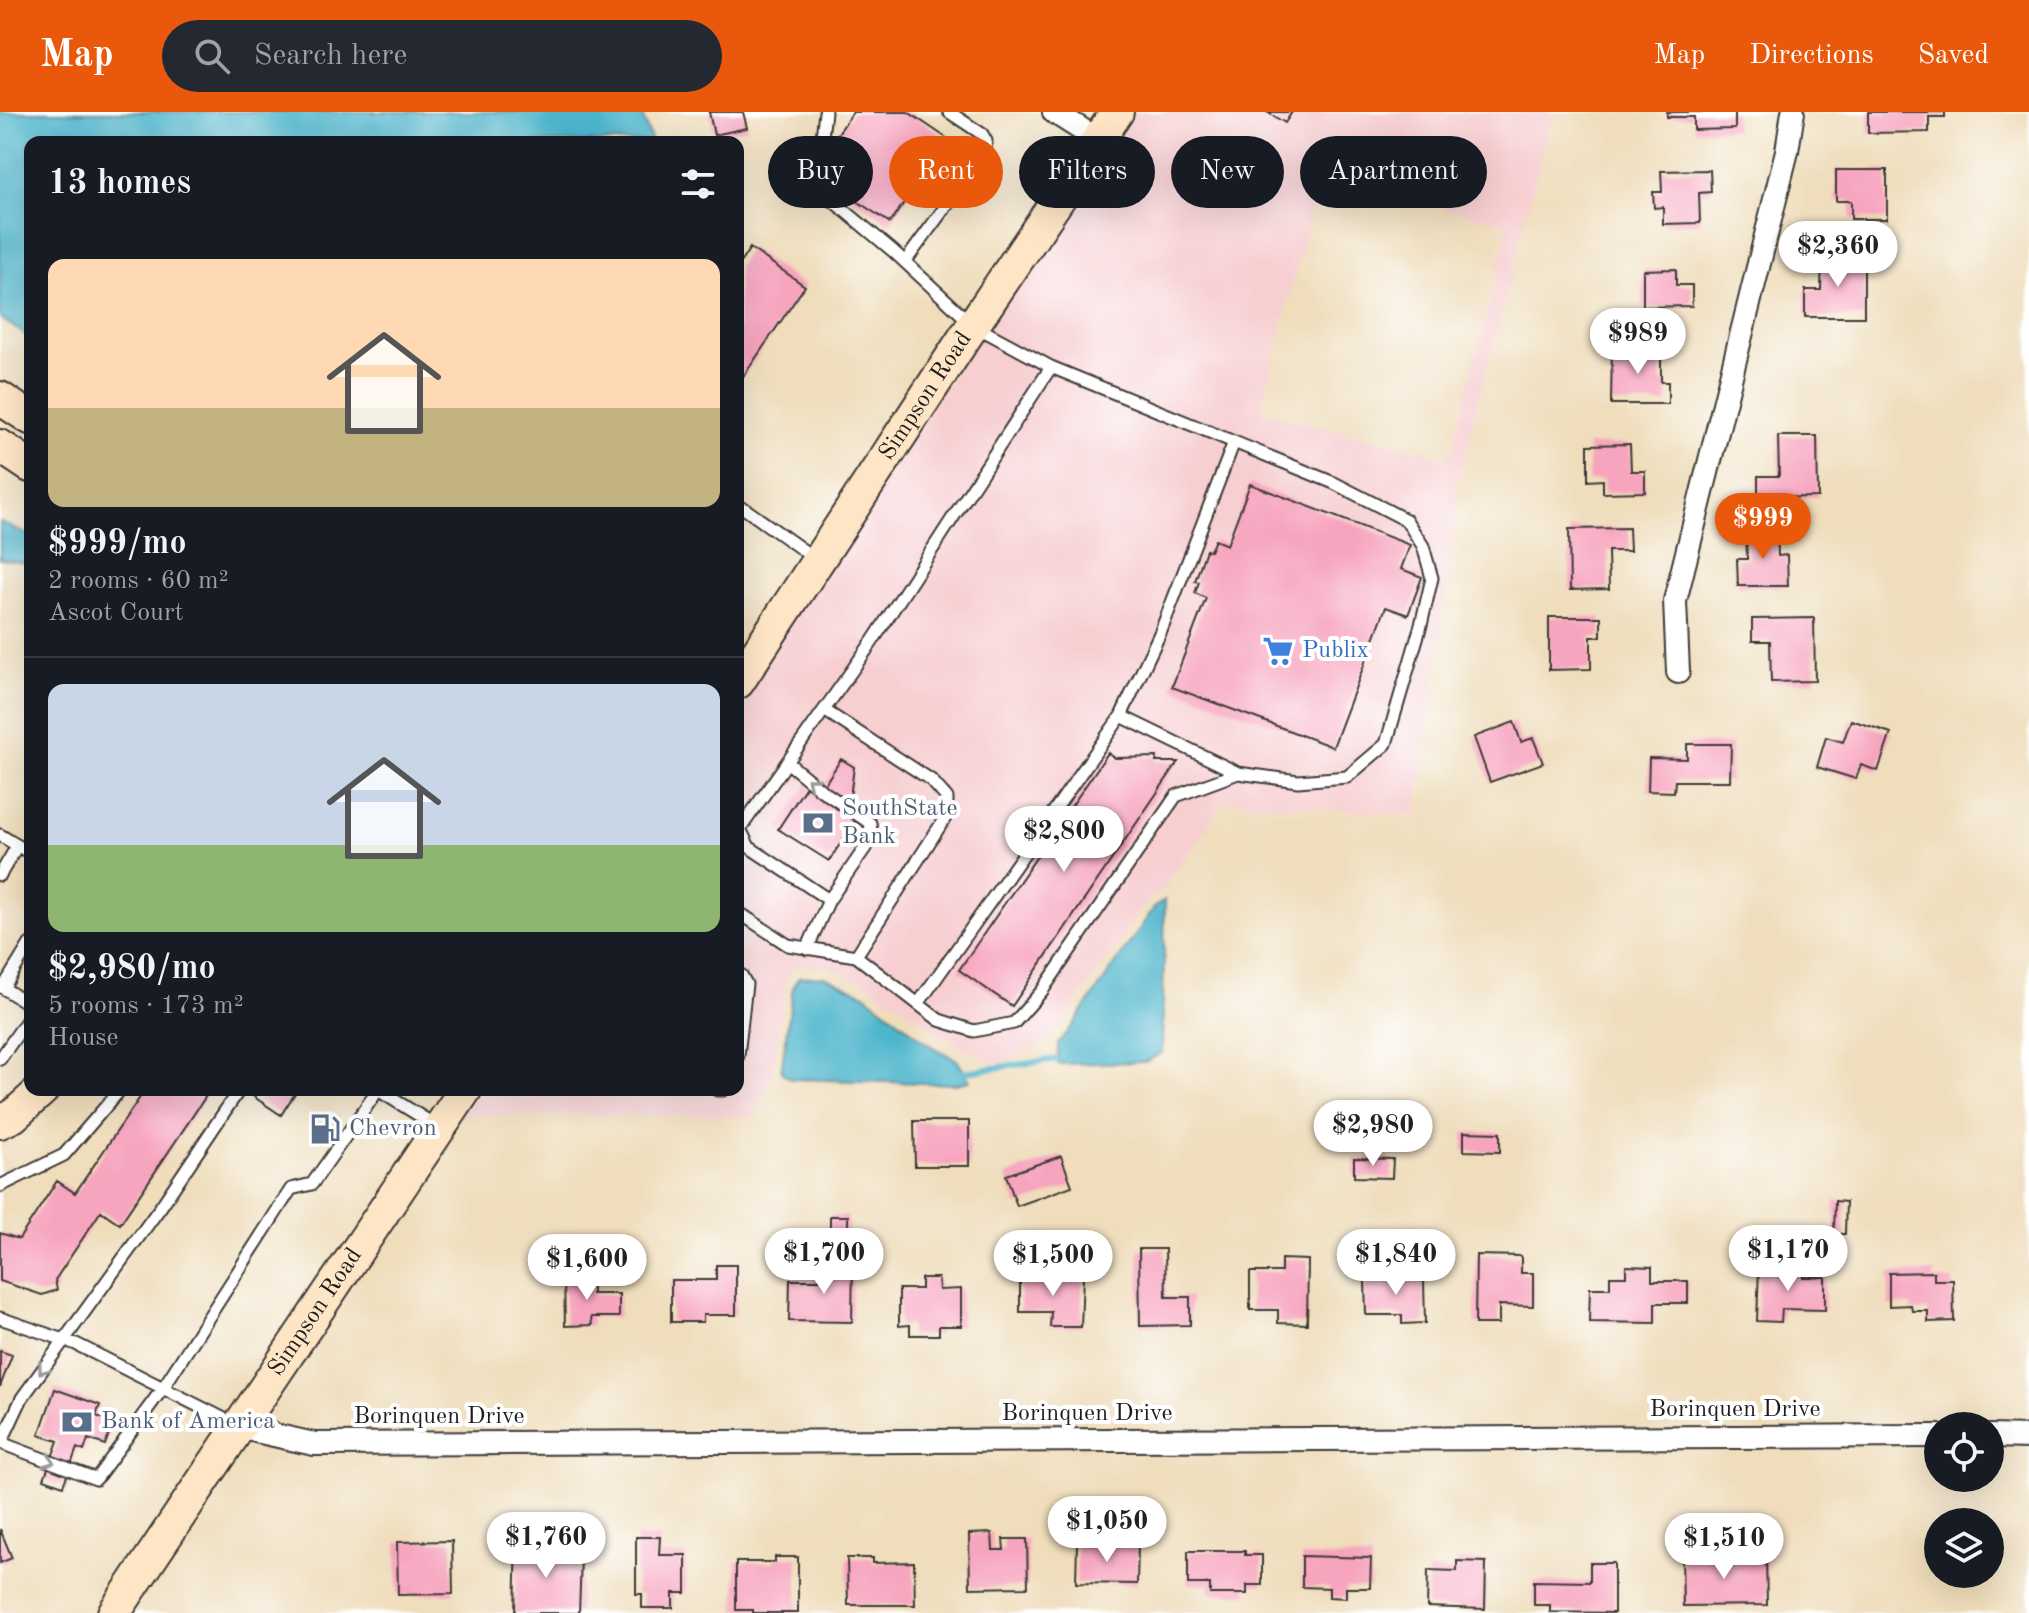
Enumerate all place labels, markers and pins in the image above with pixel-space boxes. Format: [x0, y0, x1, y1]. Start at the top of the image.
pin: $2,360 [1773, 221, 1903, 289]
pin: $989 [1591, 308, 1685, 376]
pin: $999 [1716, 493, 1810, 561]
supermarket icon: Publix [1261, 634, 1295, 668]
place label: Publix [1302, 639, 1369, 663]
place label: SouthState Bank [842, 797, 958, 849]
bank icon: SouthState Bank [801, 806, 835, 840]
pin: $2,800 [999, 806, 1129, 874]
pin: $2,980 [1308, 1100, 1438, 1168]
fuel station icon: Chevron [308, 1112, 342, 1146]
place label: Chevron [349, 1117, 437, 1141]
pin: $1,170 [1723, 1225, 1853, 1293]
pin: $1,700 [759, 1228, 889, 1296]
pin: $1,840 [1331, 1229, 1461, 1297]
pin: $1,500 [988, 1230, 1118, 1298]
pin: $1,600 [522, 1234, 652, 1302]
bank icon: Bank of America [60, 1405, 94, 1439]
place label: Bank of America [101, 1410, 275, 1434]
pin: $1,050 [1042, 1496, 1172, 1564]
pin: $1,760 [481, 1512, 611, 1580]
pin: $1,510 [1659, 1513, 1789, 1581]

